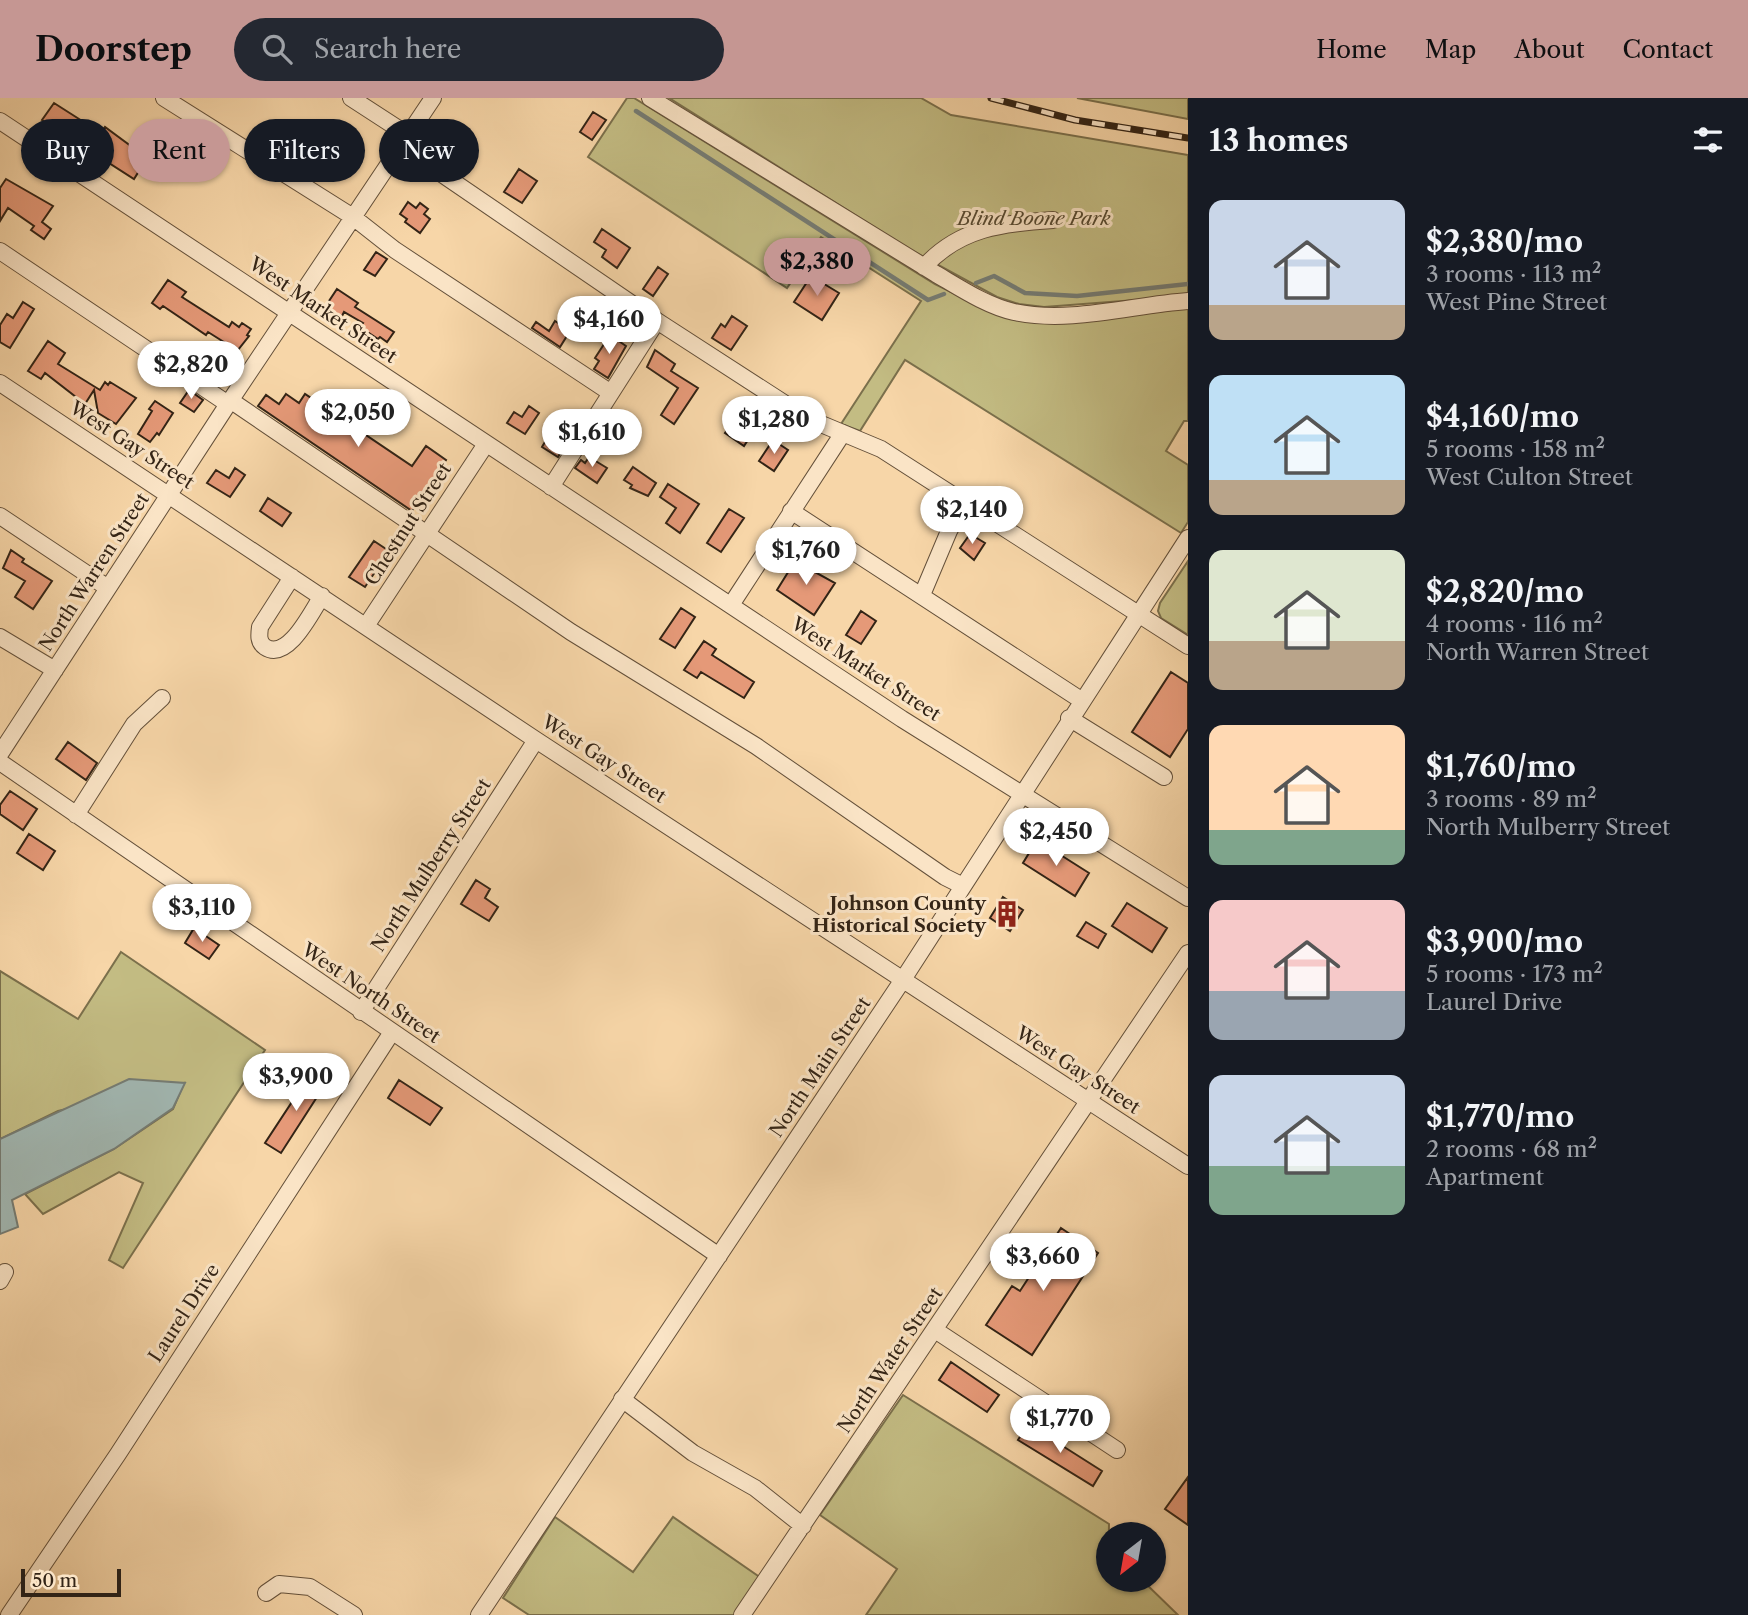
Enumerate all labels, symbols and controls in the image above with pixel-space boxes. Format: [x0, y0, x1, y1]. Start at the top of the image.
search box [234, 18, 724, 81]
text: Doorstep [35, 29, 192, 70]
icon: search [258, 30, 296, 68]
text: Search here [314, 33, 461, 65]
text: Home [1316, 35, 1387, 64]
text: Map [1425, 35, 1476, 64]
text: About [1514, 35, 1585, 64]
text: Contact [1623, 35, 1713, 64]
chip: Buy [21, 119, 114, 182]
chip: Rent [128, 119, 230, 182]
chip: Filters [244, 119, 365, 182]
chip: New [379, 119, 479, 182]
icon: filters [1689, 121, 1727, 159]
text: 13 homes [1209, 122, 1348, 159]
park label: Blind Boone Park [955, 207, 1111, 230]
text: $2,380/mo [1426, 223, 1583, 260]
icon: home [1265, 228, 1349, 312]
pin: $2,380 [760, 238, 874, 298]
text: $2,380 [780, 247, 854, 275]
street label: West Market Street [244, 251, 402, 368]
text: 3 rooms · 113 m² [1426, 260, 1602, 288]
text: West Pine Street [1426, 288, 1607, 316]
pin: $4,160 [552, 296, 666, 356]
text: $4,160 [573, 305, 645, 333]
pin: $2,820 [134, 342, 248, 401]
text: $2,820 [153, 350, 229, 378]
pin: $2,050 [301, 390, 415, 449]
street label: West Gay Street [65, 396, 199, 494]
pin: $1,280 [717, 396, 831, 456]
text: $2,050 [321, 398, 395, 426]
text: $4,160/mo [1426, 398, 1579, 435]
icon: home [1265, 403, 1349, 487]
text: $1,280 [738, 405, 810, 433]
pin: $1,610 [535, 410, 649, 469]
text: $1,610 [558, 418, 626, 446]
text: 5 rooms · 158 m² [1426, 435, 1605, 463]
street label: Chestnut Street [360, 458, 456, 590]
text: West Culton Street [1426, 463, 1633, 491]
pin: $2,140 [915, 486, 1029, 546]
street label: North Warren Street [34, 488, 154, 655]
text: $2,140 [936, 495, 1008, 523]
pin: $1,760 [749, 528, 863, 587]
text: $1,760 [771, 536, 841, 564]
text: $2,820/mo [1426, 573, 1584, 610]
icon: home [1265, 578, 1349, 662]
text: 4 rooms · 116 m² [1426, 610, 1603, 638]
street label: West Market Street [786, 612, 945, 726]
text: North Warren Street [1426, 638, 1649, 666]
street label: West Gay Street [537, 710, 671, 808]
text: $1,760/mo [1426, 748, 1576, 785]
icon: home [1265, 753, 1349, 837]
street label: North Mulberry Street [366, 774, 496, 956]
text: 3 rooms · 89 m² [1426, 785, 1597, 813]
pin: $2,450 [999, 808, 1113, 868]
text: North Mulberry Street [1426, 813, 1670, 841]
text: $2,450 [1019, 817, 1093, 845]
pin: $3,110 [145, 884, 259, 944]
place label: Johnson County Historical Society [812, 892, 987, 937]
text: $3,110 [168, 893, 236, 921]
building icon: Johnson County Historical Society [992, 899, 1022, 929]
text: $3,900/mo [1426, 923, 1583, 960]
icon: home [1265, 928, 1349, 1012]
street label: West North Street [297, 938, 445, 1048]
text: 5 rooms · 173 m² [1426, 960, 1603, 988]
text: Laurel Drive [1426, 988, 1562, 1016]
street label: North Main Street [765, 992, 876, 1141]
street label: West Gay Street [1011, 1021, 1145, 1119]
pin: $3,900 [239, 1054, 353, 1113]
text: $3,900 [259, 1062, 333, 1090]
text: $1,770/mo [1426, 1098, 1574, 1135]
icon: home [1265, 1103, 1349, 1187]
text: 2 rooms · 68 m² [1426, 1135, 1597, 1163]
text: Apartment [1426, 1163, 1544, 1191]
pin: $3,660 [986, 1234, 1100, 1293]
text: $3,660 [1006, 1242, 1080, 1270]
street label: Laurel Drive [144, 1259, 224, 1367]
street label: North Water Street [833, 1283, 947, 1437]
pin: $1,770 [1003, 1396, 1117, 1455]
text: $1,770 [1026, 1404, 1094, 1432]
north arrow [1096, 1522, 1166, 1592]
map controls [1096, 1522, 1166, 1592]
scale bar [21, 1566, 121, 1598]
text: 50 m [32, 1569, 77, 1592]

